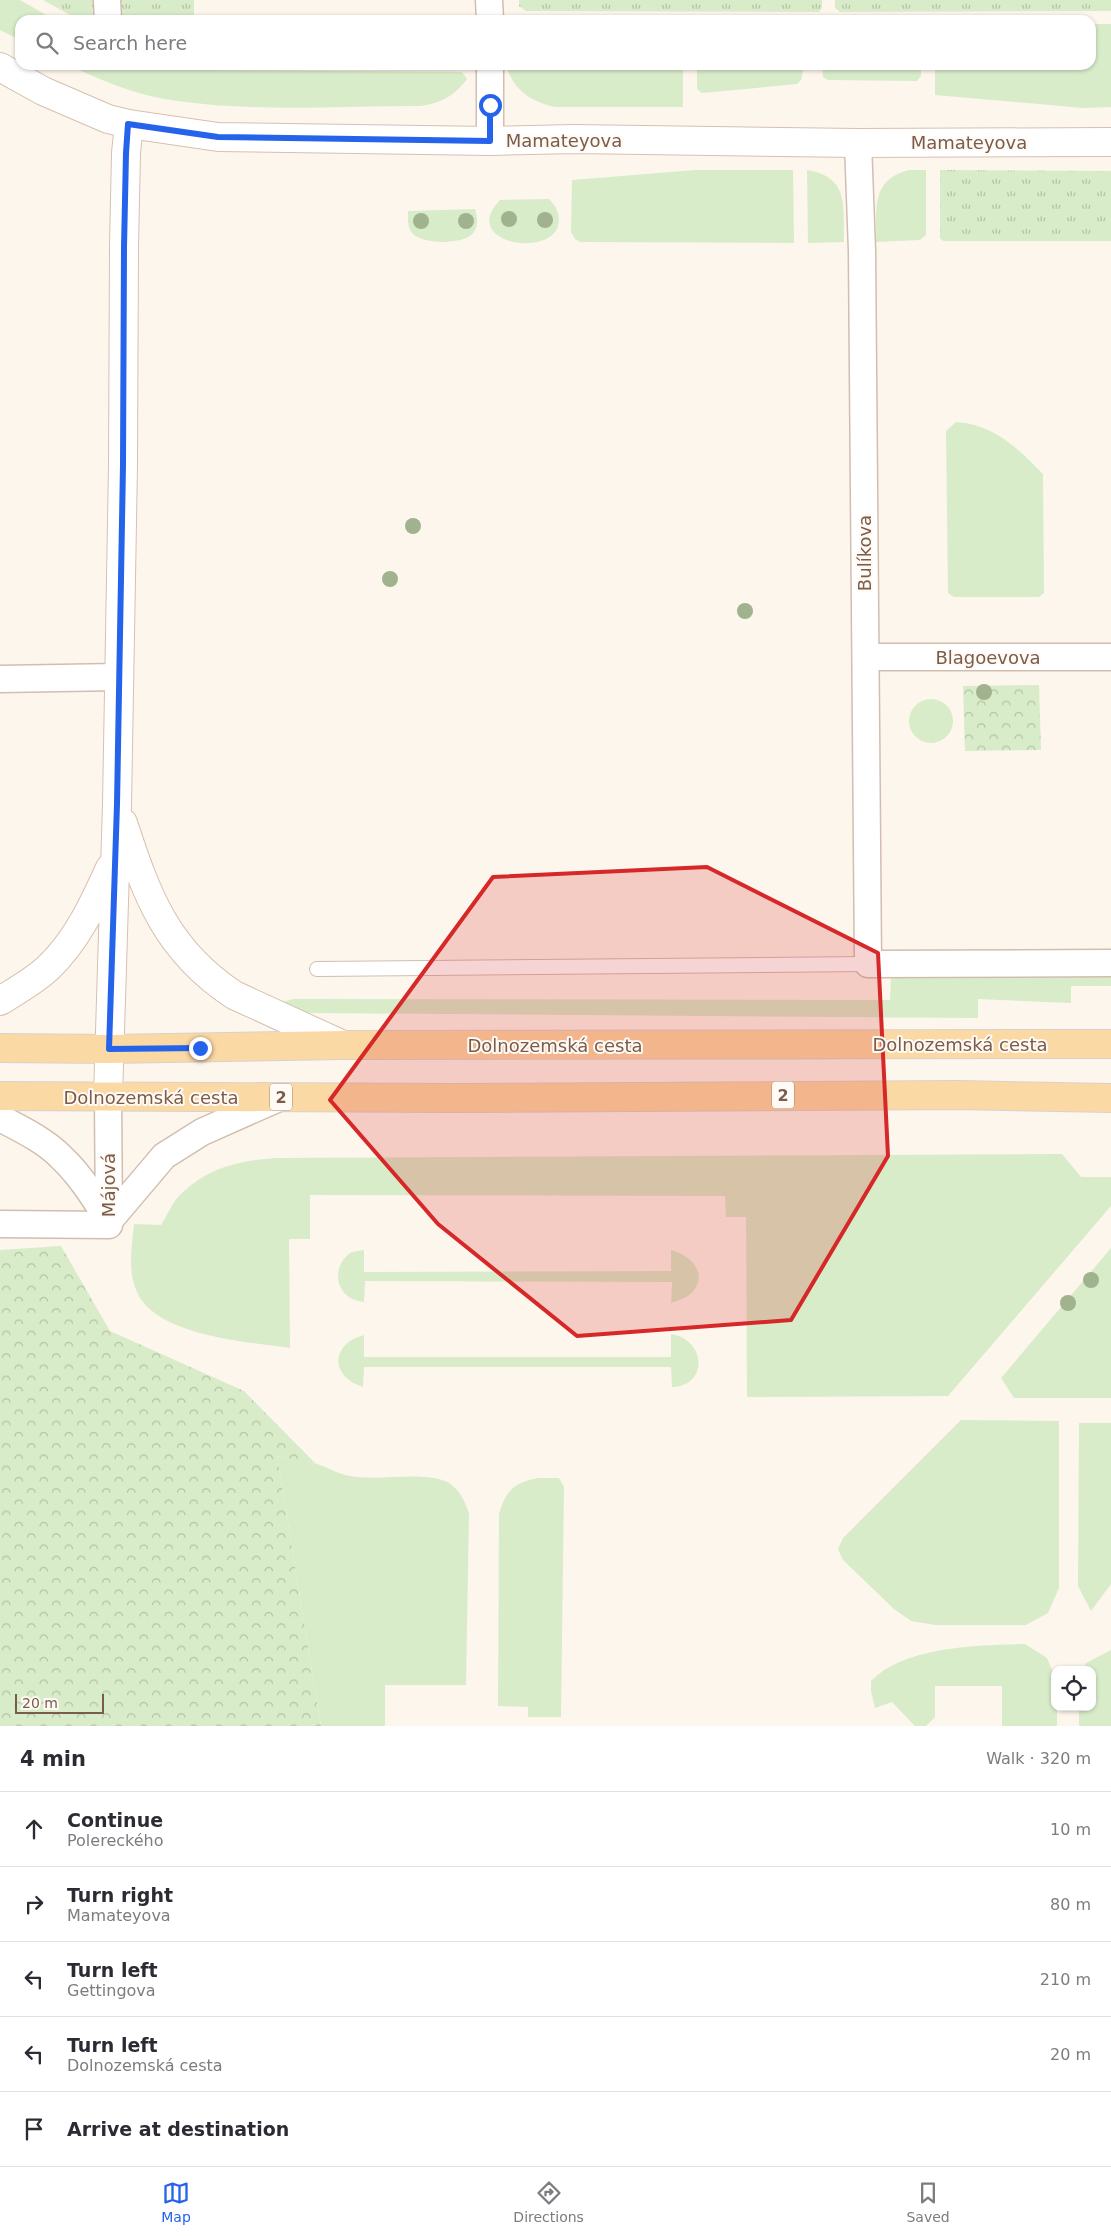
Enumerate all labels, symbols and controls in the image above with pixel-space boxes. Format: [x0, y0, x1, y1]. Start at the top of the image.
search box [15, 15, 1096, 70]
icon: search [33, 29, 61, 57]
text: Search here [73, 32, 187, 54]
route start [479, 94, 502, 117]
street label: Mamateyova [506, 130, 622, 151]
street label: Mamateyova [911, 132, 1027, 153]
street label: Bulíkova [854, 515, 875, 591]
street label: Blagoevova [935, 647, 1041, 668]
street label: Dolnozemská cesta [872, 1034, 1048, 1055]
street label: Dolnozemská cesta [467, 1035, 643, 1056]
route end [189, 1037, 212, 1060]
road number: 2 [772, 1082, 794, 1108]
road number: 2 [270, 1084, 292, 1110]
street label: Dolnozemská cesta [63, 1087, 239, 1108]
street label: Májová [98, 1153, 119, 1217]
map controls [1051, 1666, 1096, 1711]
button: locate [1051, 1666, 1096, 1711]
scale bar [15, 1691, 104, 1714]
text: 20 m [22, 1695, 58, 1711]
text: 4 min [20, 1747, 86, 1771]
text: Walk · 320 m [986, 1749, 1091, 1768]
text: Continue [67, 1809, 163, 1831]
icon: ahead [20, 1815, 48, 1843]
text: 10 m [1050, 1820, 1091, 1839]
text: Polereckého [67, 1831, 164, 1850]
text: Turn right [67, 1884, 173, 1906]
icon: right [20, 1890, 48, 1918]
text: 80 m [1050, 1895, 1091, 1914]
text: Mamateyova [67, 1906, 171, 1925]
text: Turn left [67, 1959, 158, 1981]
icon: left [20, 1965, 48, 1993]
text: 210 m [1040, 1970, 1091, 1989]
text: Gettingova [67, 1981, 156, 2000]
text: Turn left [67, 2034, 158, 2056]
icon: left [20, 2040, 48, 2068]
text: 20 m [1050, 2045, 1091, 2064]
text: Dolnozemská cesta [67, 2056, 223, 2075]
icon: arrive [20, 2115, 48, 2143]
text: Arrive at destination [67, 2118, 289, 2140]
tab: Map [161, 2179, 191, 2225]
tab: Directions [513, 2179, 584, 2225]
tab: Saved [906, 2179, 950, 2225]

